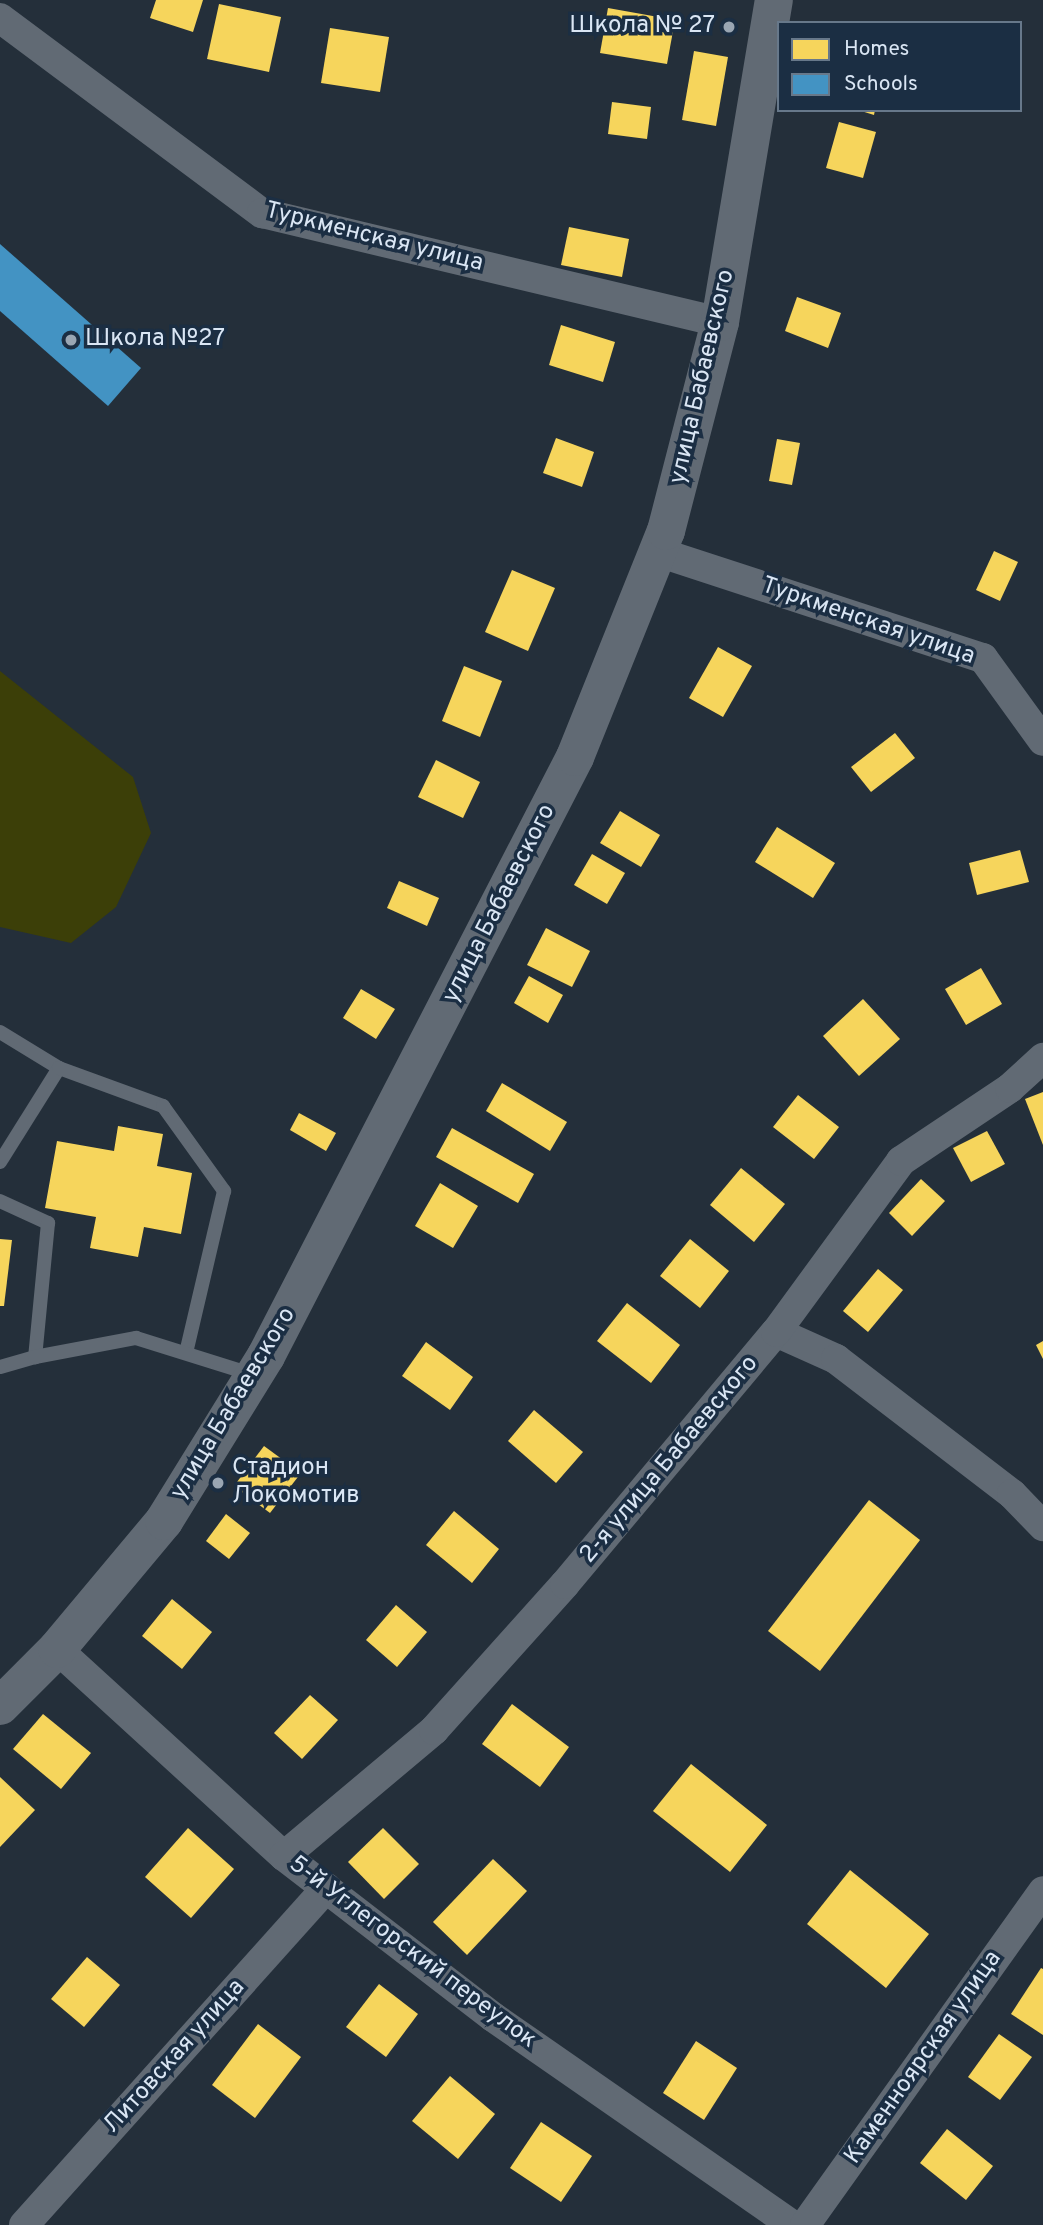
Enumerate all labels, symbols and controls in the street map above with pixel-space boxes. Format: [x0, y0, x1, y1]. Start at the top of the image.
place label: Школа № 27 [569, 13, 715, 41]
marker: Школа № 27 [721, 19, 737, 35]
legend [777, 21, 1022, 112]
text: Homes [844, 36, 909, 63]
text: Schools [844, 71, 918, 98]
street label: Туркменская улица [262, 197, 486, 279]
street label: улица Бабаевского [664, 267, 742, 487]
place label: Школа №27 [85, 326, 225, 354]
marker: Школа №27 [63, 332, 79, 348]
street label: Туркменская улица [758, 572, 978, 672]
street label: улица Бабаевского [437, 800, 563, 1008]
street label: улица Бабаевского [165, 1303, 303, 1505]
street label: 2-я улица Бабаевского [575, 1350, 765, 1570]
place label: Стадион Локомотив [232, 1455, 360, 1511]
marker: Стадион Локомотив [210, 1475, 226, 1491]
street label: 5-й Углегорский переулок [283, 1851, 541, 2055]
street label: Каменноярская улица [839, 1946, 1009, 2170]
street label: Литовская улица [98, 1974, 252, 2140]

